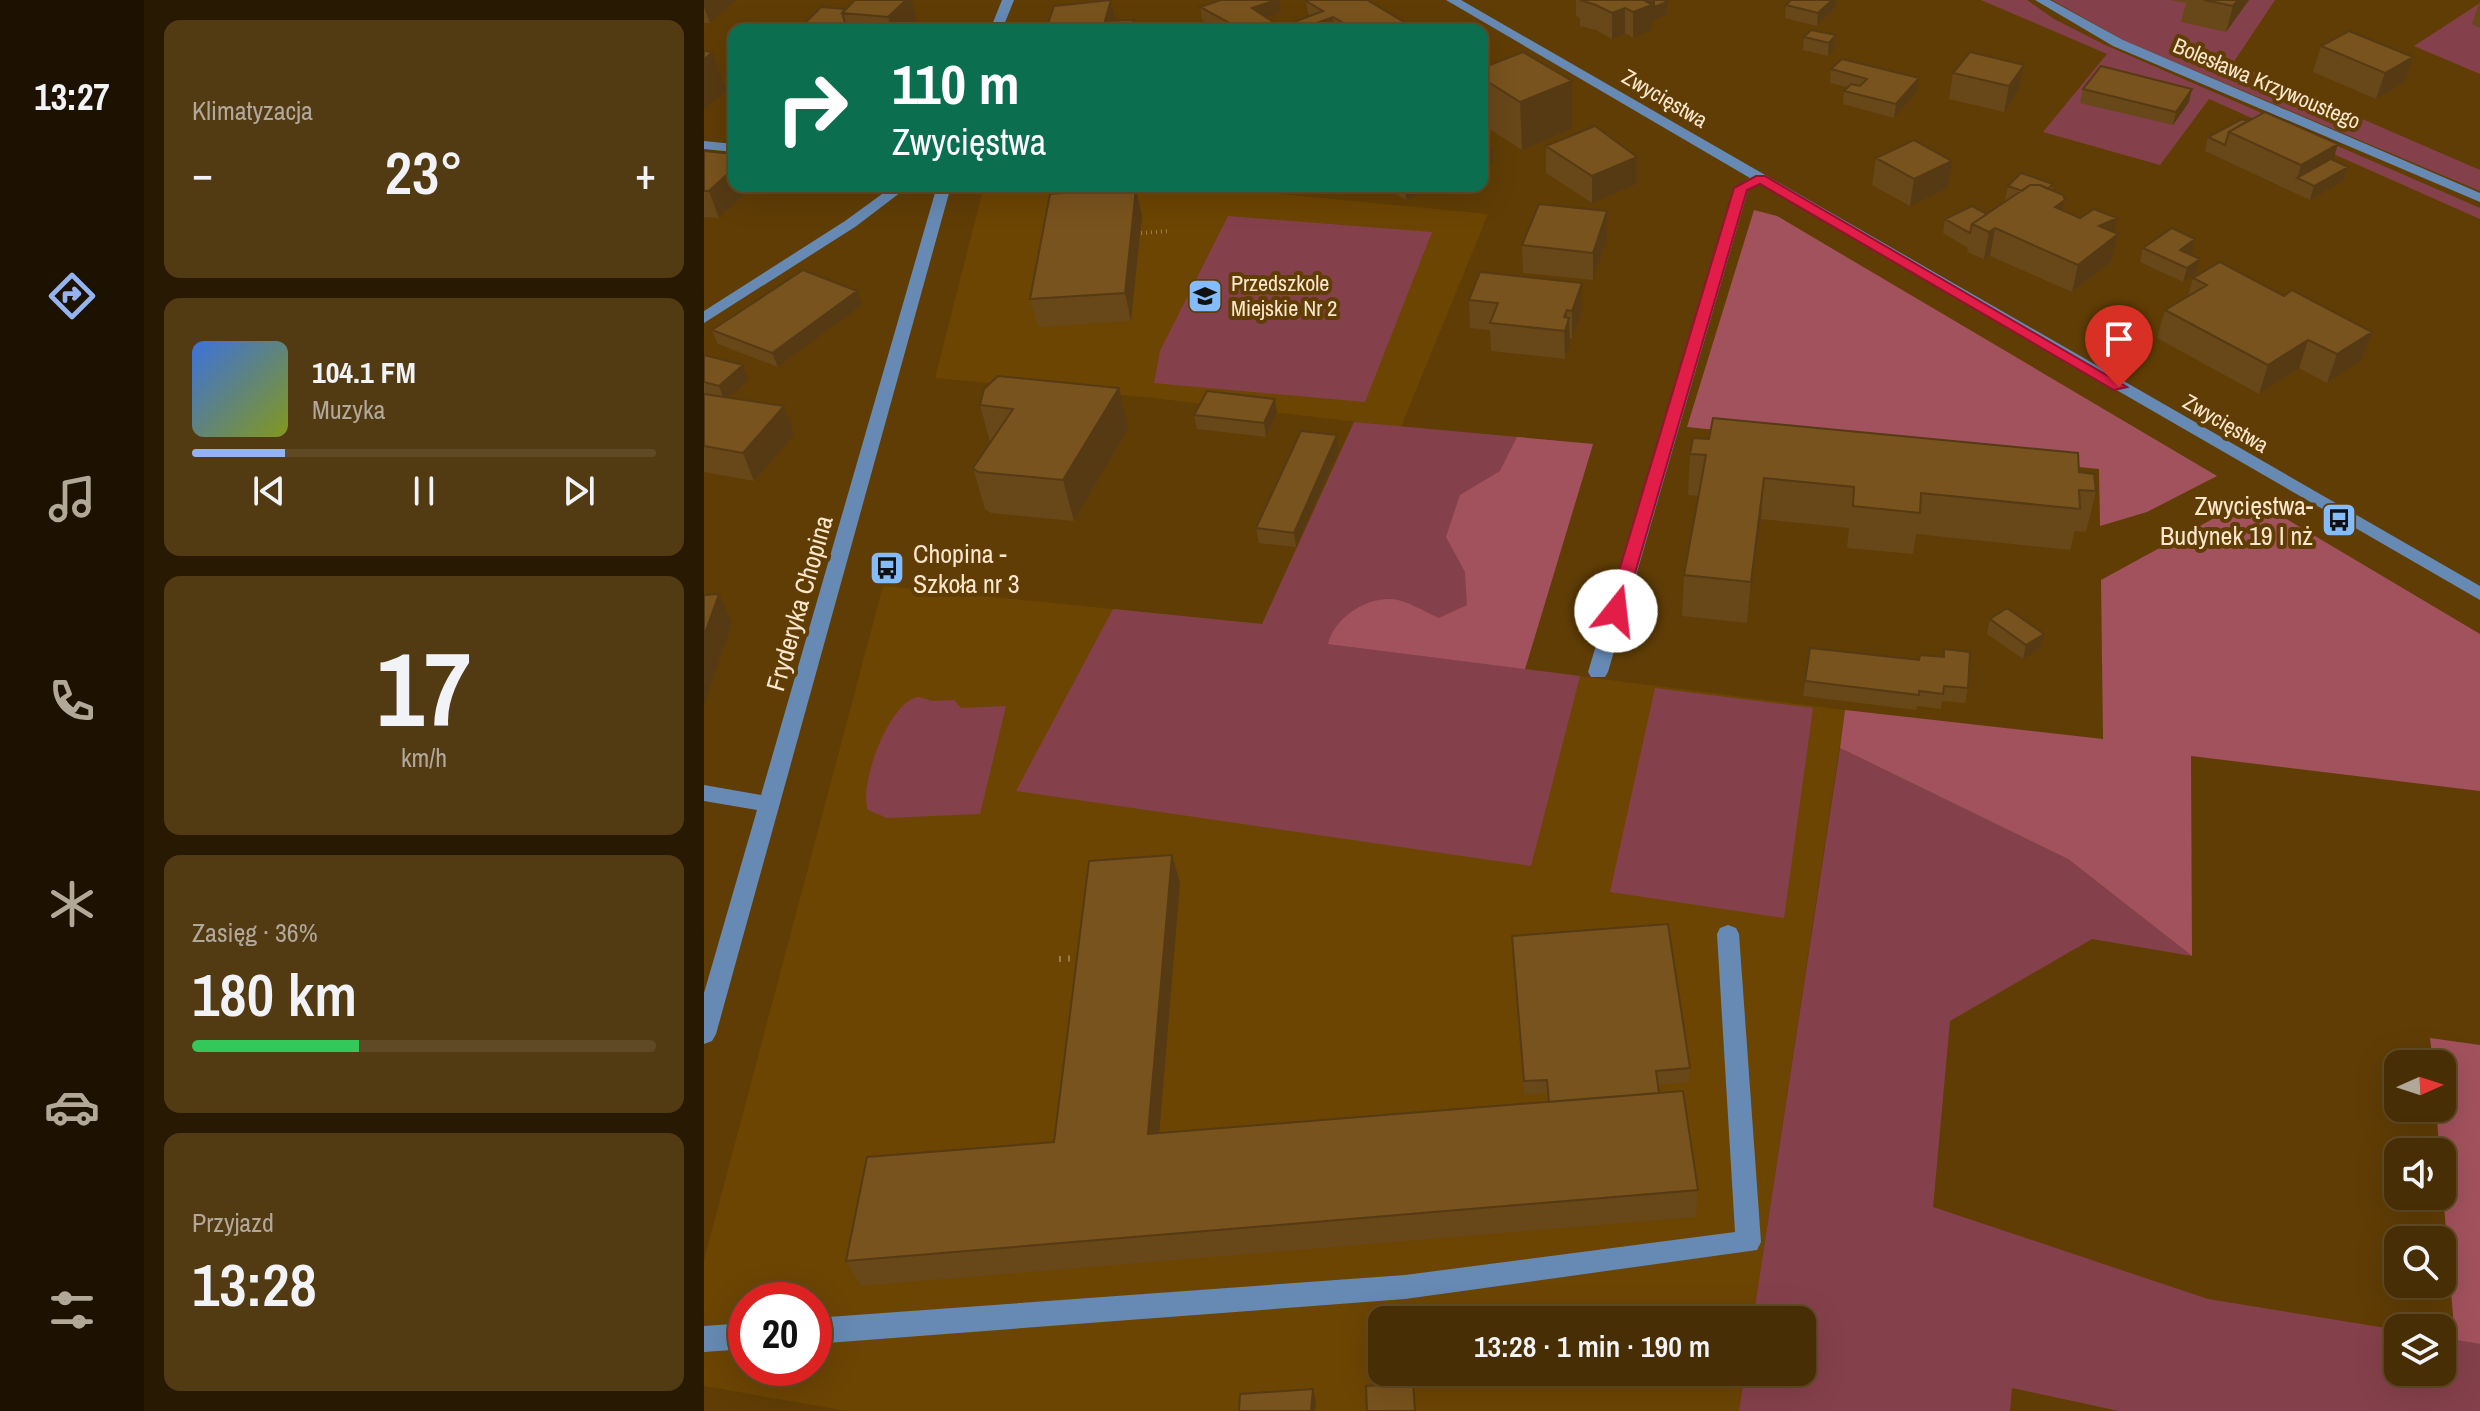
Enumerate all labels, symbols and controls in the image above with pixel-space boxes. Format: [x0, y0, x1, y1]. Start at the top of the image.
street label: Bolesława Krzywoustego [2169, 30, 2365, 136]
text: 110 m [892, 46, 1020, 121]
icon: right [760, 56, 864, 160]
street label: Zwycięstwa [1617, 61, 1713, 135]
text: 13:27 [34, 73, 110, 121]
text: Klimatyzacja [192, 93, 313, 128]
text: Zwycięstwa [892, 118, 1046, 166]
text: 23° [385, 132, 463, 213]
text: − [192, 143, 213, 203]
text: + [635, 143, 656, 203]
icon: directions [44, 268, 100, 324]
place label: Przedszkole Miejskie Nr 2 [1231, 268, 1337, 323]
school or university icon: Przedszkole Miejskie Nr 2 [1186, 277, 1224, 315]
pin [2085, 305, 2153, 387]
icon: arrive [2097, 317, 2141, 361]
text: 104.1 FM [312, 352, 416, 392]
street label: Zwycięstwa [2178, 386, 2274, 460]
text: Muzyka [312, 392, 385, 427]
icon: previous [247, 469, 291, 513]
icon: pause [402, 469, 446, 513]
icon: next [557, 469, 601, 513]
icon: music [44, 471, 100, 527]
place label: Zwycięstwa- Budynek 19 I nż [2160, 488, 2313, 553]
bus stop icon: Zwycięstwa- Budynek 19 I nż [2320, 501, 2358, 539]
street label: Fryderyka Chopina [757, 511, 841, 695]
place label: Chopina - Szkoła nr 3 [913, 536, 1020, 601]
bus stop icon: Chopina - Szkoła nr 3 [868, 549, 906, 587]
position arrow [1574, 569, 1658, 653]
text: 17 [377, 618, 471, 758]
icon: phone [44, 673, 100, 729]
text: km/h [401, 740, 447, 775]
icon: climate [44, 876, 100, 932]
text: Zasięg · 36% [192, 915, 318, 950]
text: 180 km [192, 954, 357, 1035]
north arrow [2384, 1050, 2456, 1122]
map controls [2384, 1050, 2456, 1386]
icon: car [44, 1079, 100, 1135]
button: sound [2384, 1138, 2456, 1210]
text: Przyjazd [192, 1205, 274, 1240]
button: search [2384, 1226, 2456, 1298]
text: 13:28 [192, 1244, 317, 1325]
icon: filters [44, 1282, 100, 1338]
speed limit sign: 20 [728, 1282, 832, 1386]
button: layers [2384, 1314, 2456, 1386]
text: 13:28 · 1 min · 190 m [1474, 1326, 1710, 1366]

